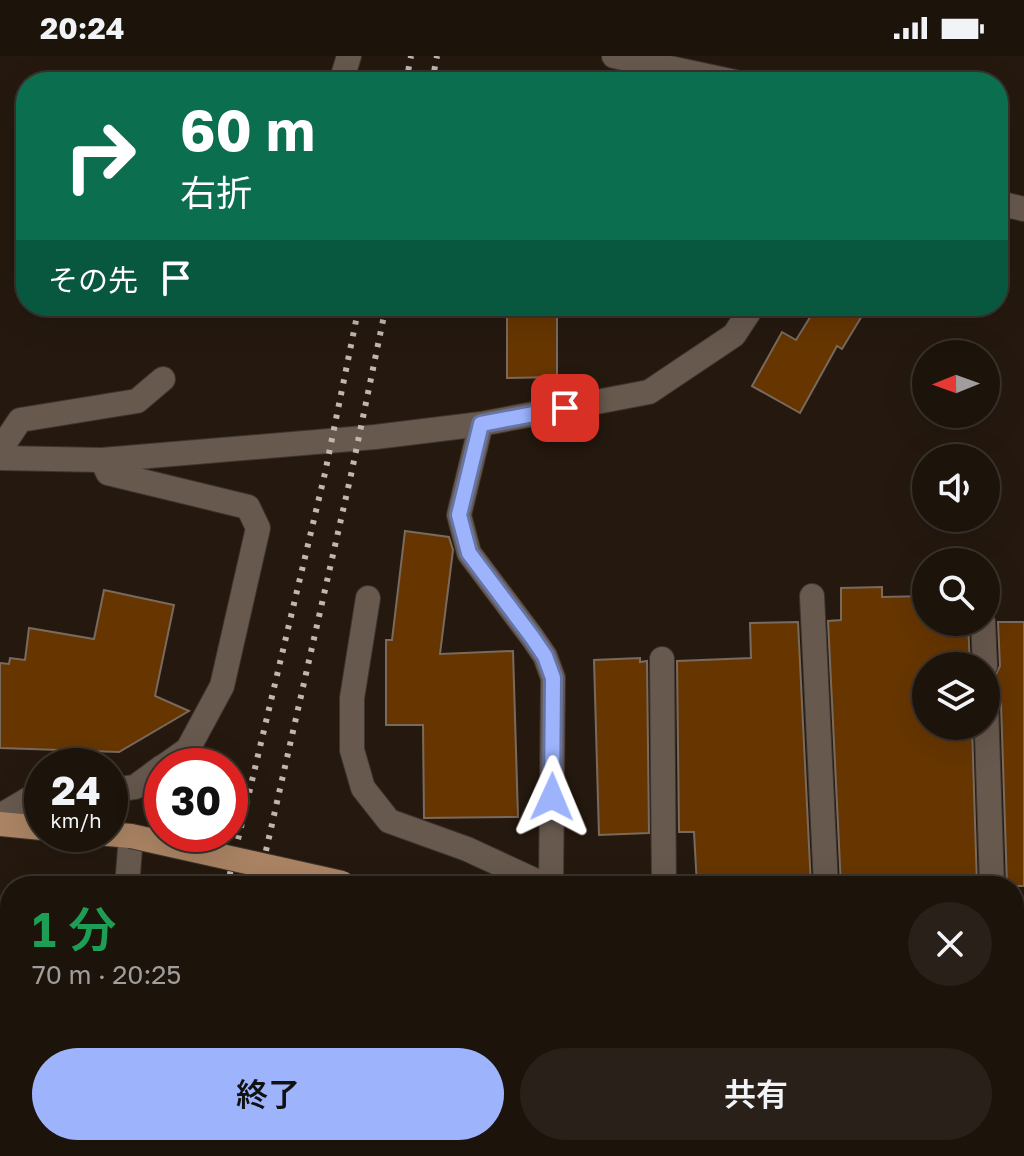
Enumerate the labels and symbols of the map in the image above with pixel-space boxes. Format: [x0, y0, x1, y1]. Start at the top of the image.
north arrow [912, 340, 1000, 428]
pin [531, 374, 599, 442]
speed limit sign: 30 [144, 748, 248, 852]
position arrow [510, 755, 594, 839]

